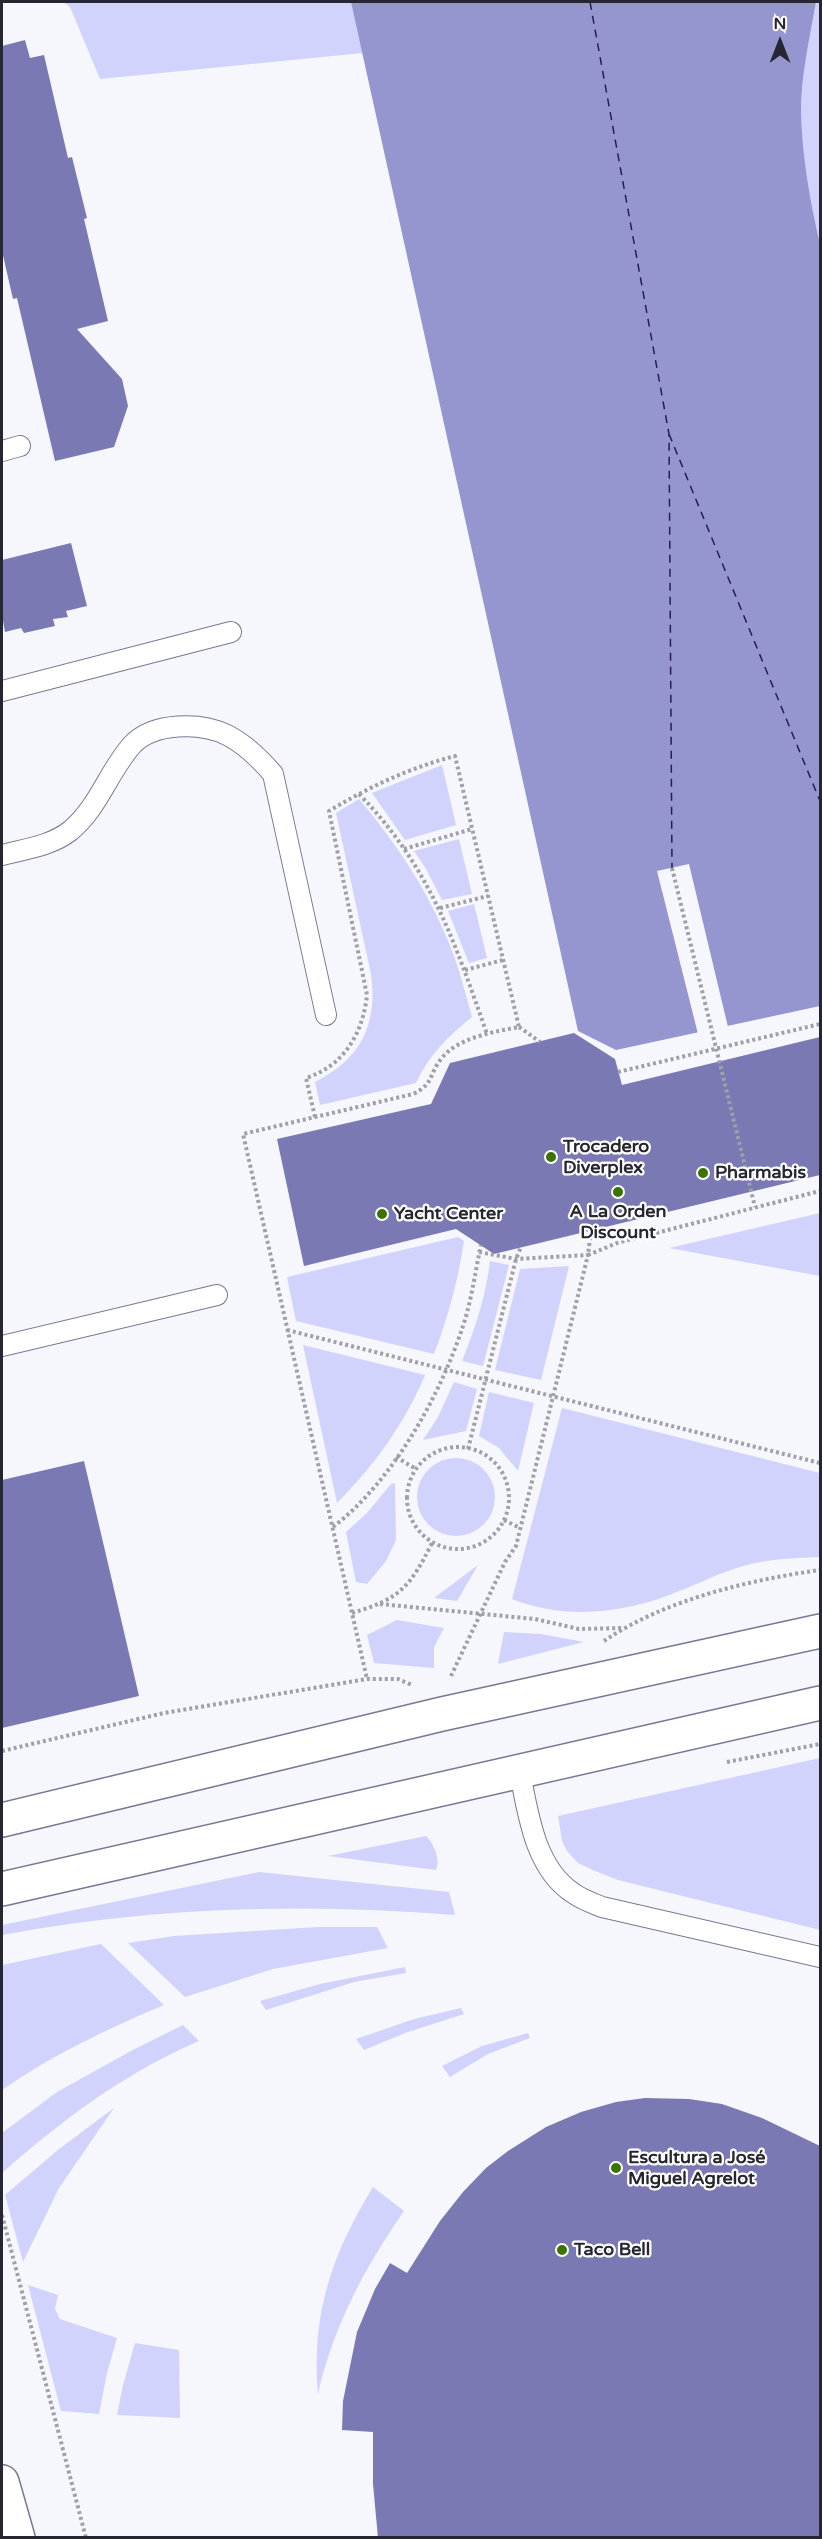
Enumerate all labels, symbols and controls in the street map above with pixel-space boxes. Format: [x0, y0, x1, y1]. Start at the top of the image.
north arrow [750, 12, 810, 72]
text: N [774, 14, 786, 34]
place label: Trocadero Diverplex [563, 1136, 649, 1178]
marker: Trocadero Diverplex [544, 1150, 558, 1164]
place label: Pharmabis [715, 1162, 806, 1184]
marker: Pharmabis [696, 1166, 710, 1180]
marker: A La Orden Discount [611, 1185, 625, 1199]
place label: A La Orden Discount [570, 1201, 666, 1244]
place label: Yacht Center [394, 1203, 503, 1225]
marker: Yacht Center [375, 1207, 389, 1221]
place label: Escultura a José Miguel Agrelot [628, 2147, 766, 2190]
marker: Escultura a José Miguel Agrelot [609, 2161, 623, 2175]
place label: Taco Bell [574, 2239, 650, 2261]
marker: Taco Bell [555, 2243, 569, 2257]

